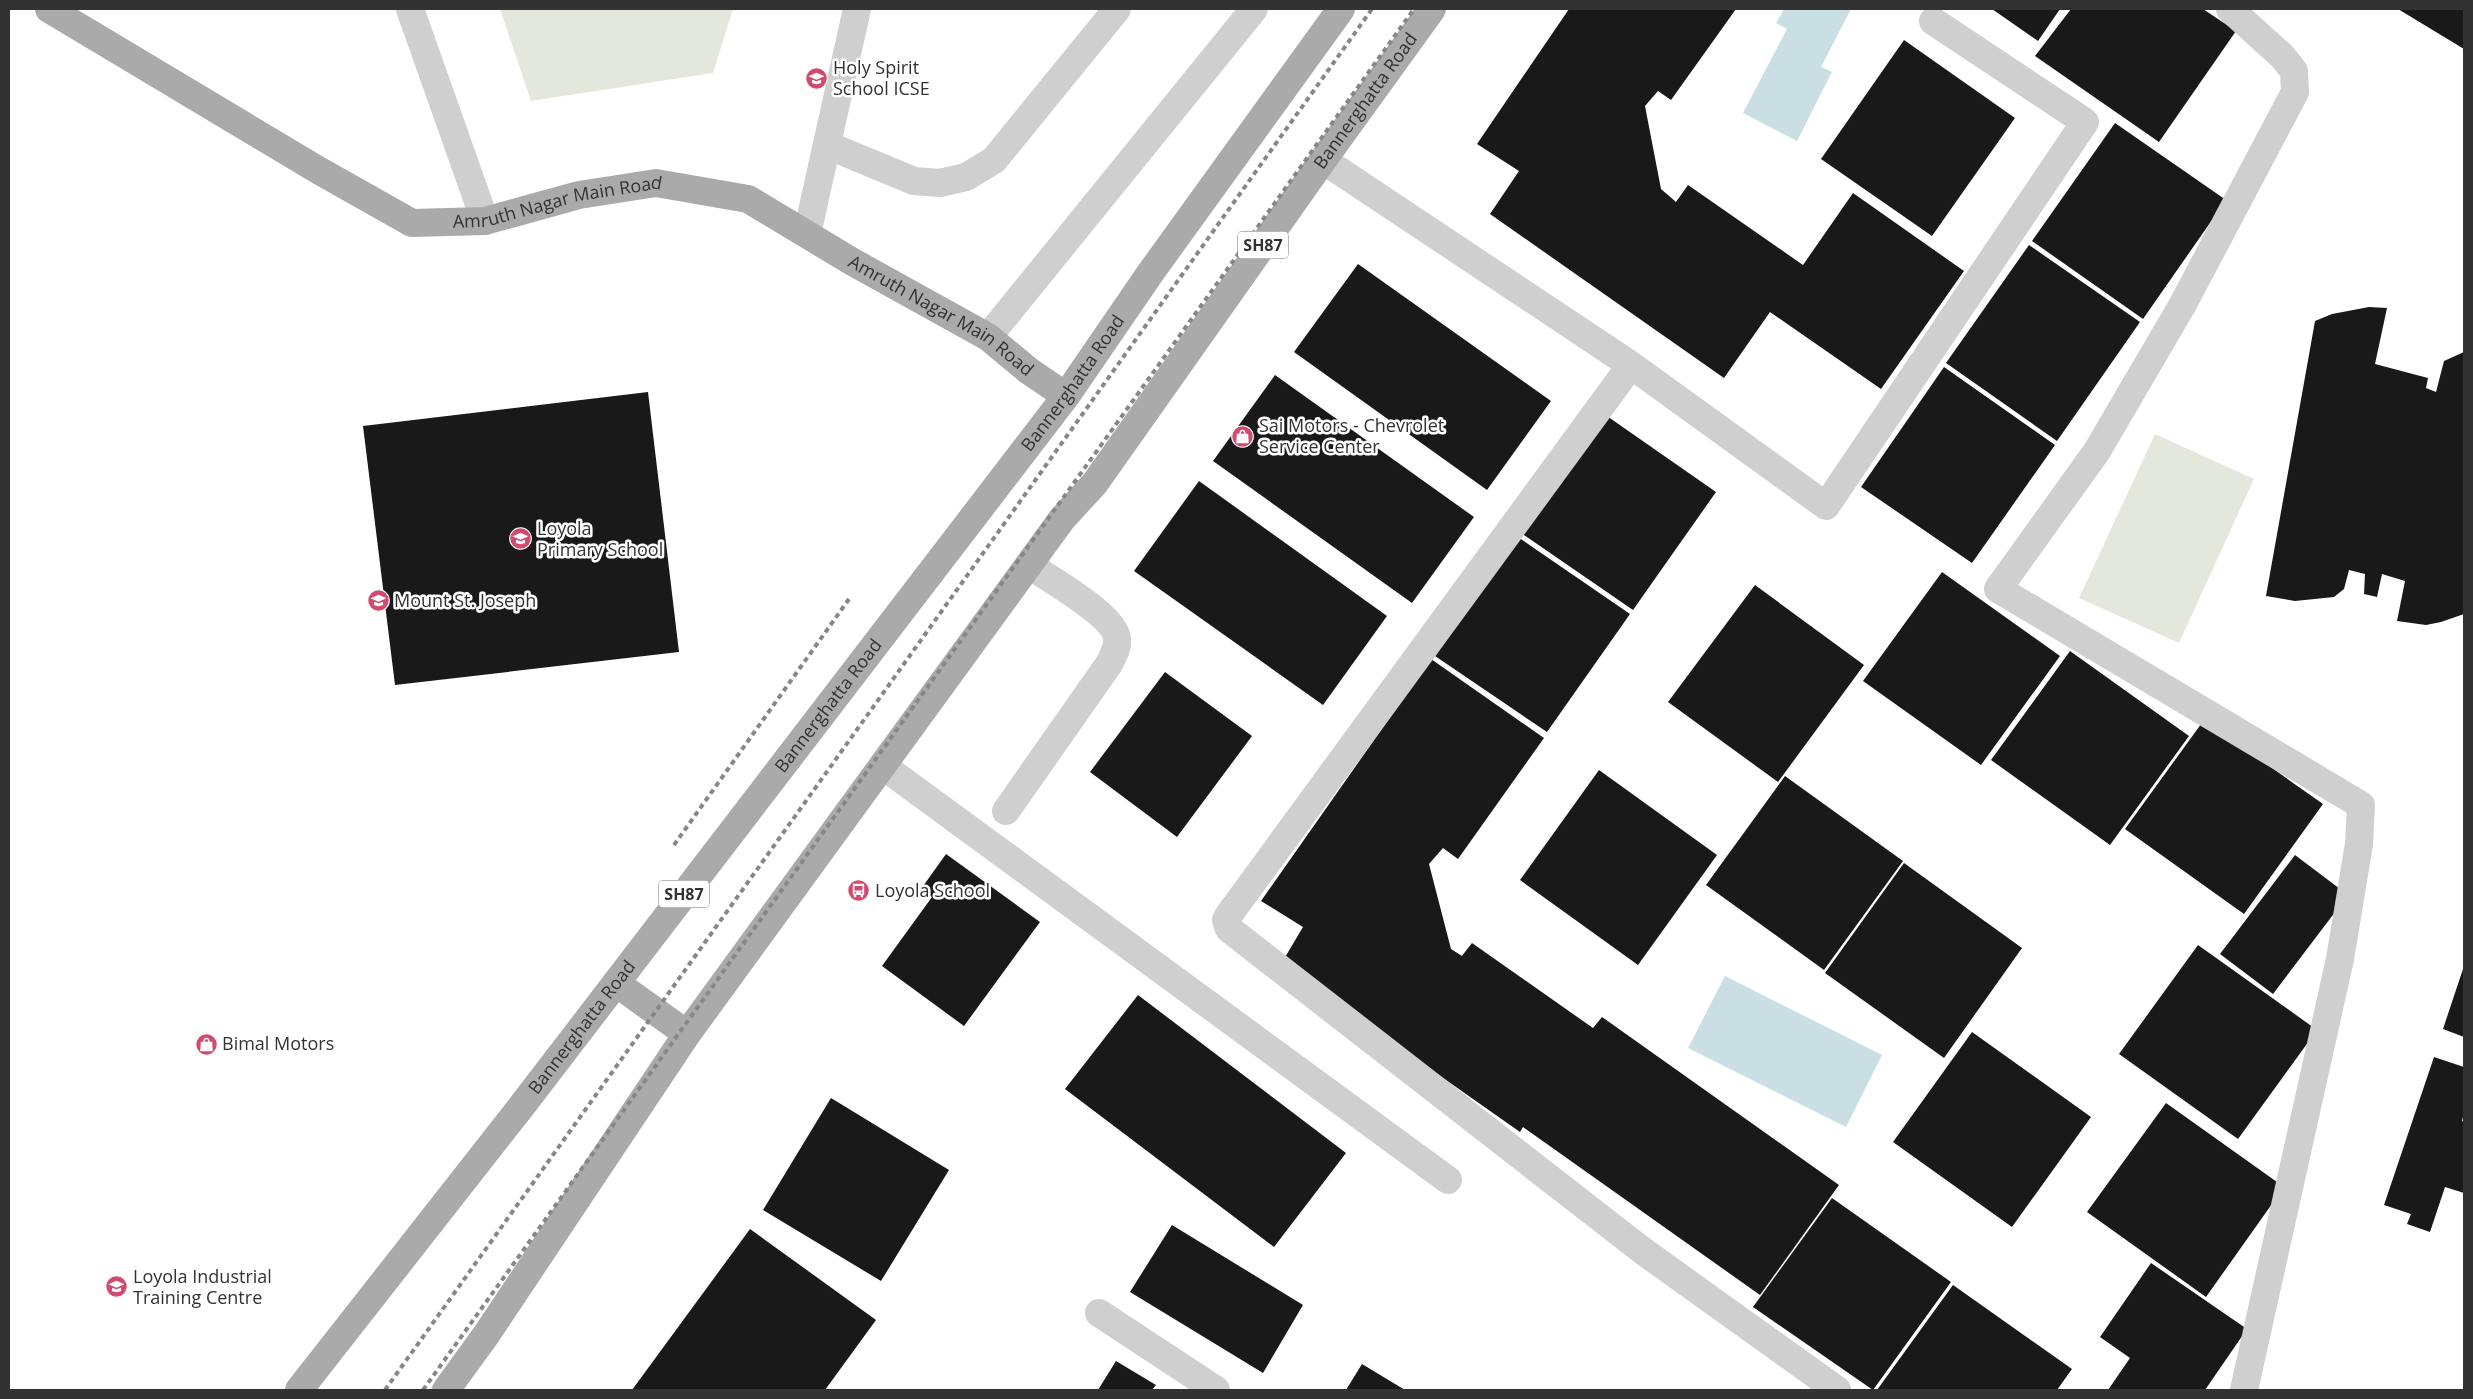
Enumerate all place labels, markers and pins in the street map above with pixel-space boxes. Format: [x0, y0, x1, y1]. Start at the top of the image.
place label: Holy Spirit School ICSE [833, 55, 930, 100]
school or university icon: Holy Spirit School ICSE [805, 66, 829, 90]
place label: Sai Motors - Chevrolet Service Center [1259, 413, 1444, 458]
shop icon: Sai Motors - Chevrolet Service Center [1231, 424, 1255, 448]
place label: Loyola Primary School [537, 516, 663, 561]
school or university icon: Loyola Primary School [509, 527, 533, 551]
place label: Mount St. Joseph [394, 588, 536, 612]
school or university icon: Mount St. Joseph [366, 589, 390, 613]
place label: Loyola School [875, 878, 990, 902]
bus stop icon: Loyola School [847, 879, 871, 903]
place label: Bimal Motors [222, 1031, 334, 1055]
shop icon: Bimal Motors [194, 1032, 218, 1056]
place label: Loyola Industrial Training Centre [133, 1264, 272, 1309]
school or university icon: Loyola Industrial Training Centre [105, 1275, 129, 1299]

